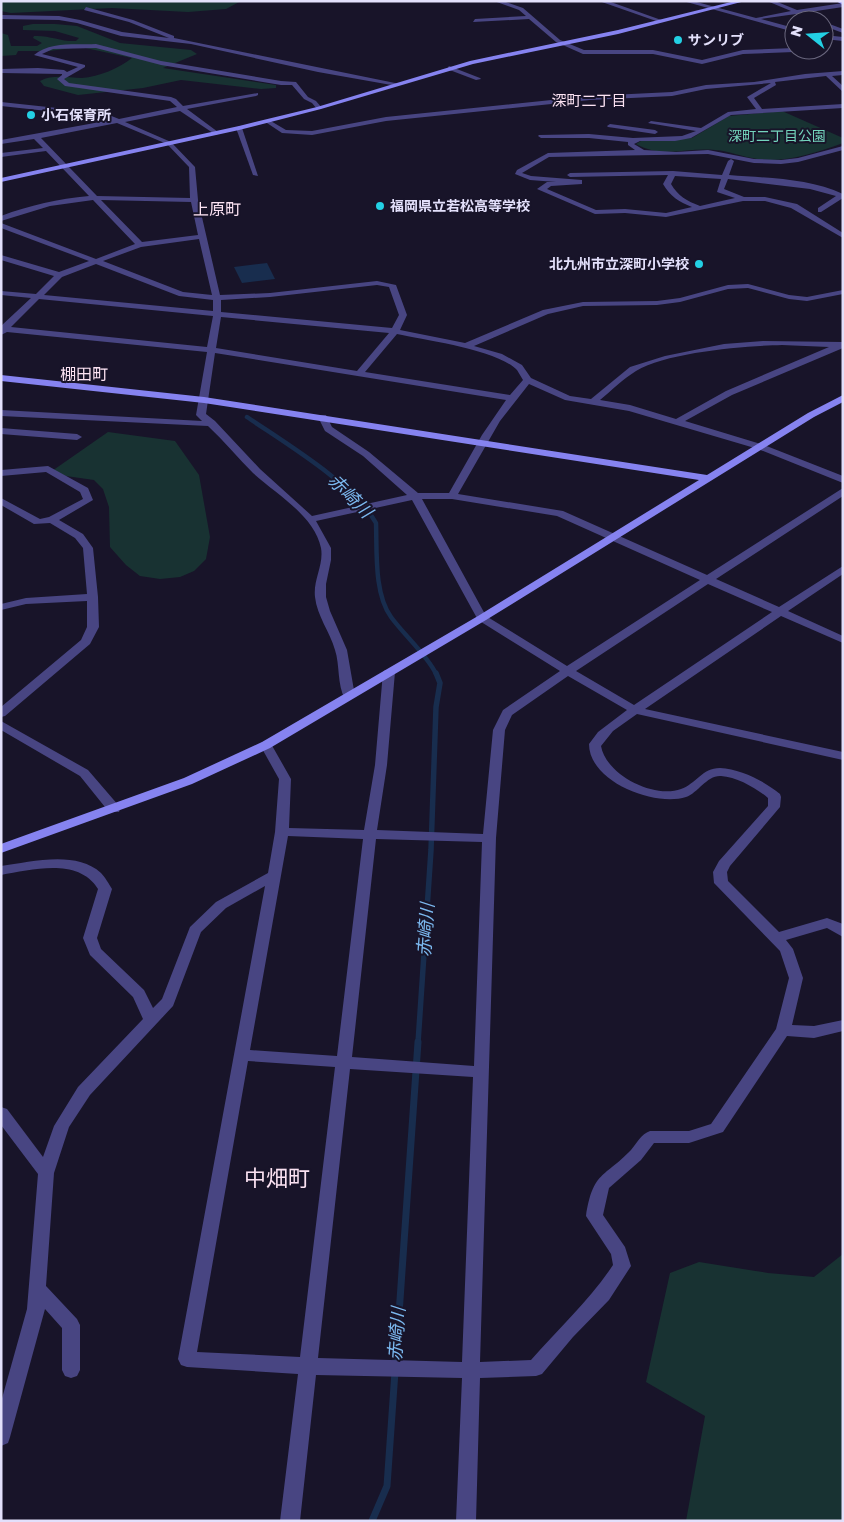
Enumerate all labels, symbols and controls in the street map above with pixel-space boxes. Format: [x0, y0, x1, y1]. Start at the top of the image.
north arrow [784, 10, 834, 60]
text: N [786, 23, 806, 39]
place label: サンリブ [688, 31, 744, 48]
marker: サンリブ [672, 34, 684, 46]
district label: 深町二丁目 [551, 91, 627, 109]
place label: 小石保育所 [41, 106, 111, 123]
marker: 小石保育所 [25, 109, 37, 121]
park label: 深町二丁目公園 [728, 127, 826, 144]
place label: 福岡県立若松高等学校 [390, 197, 530, 214]
district label: 上原町 [193, 199, 241, 219]
marker: 福岡県立若松高等学校 [374, 200, 386, 212]
place label: 北九州市立深町小学校 [549, 255, 689, 272]
marker: 北九州市立深町小学校 [693, 258, 705, 270]
district label: 棚田町 [60, 364, 108, 384]
water label: 赤崎川 [324, 468, 379, 524]
water label: 赤崎川 [412, 900, 438, 958]
district label: 中畑町 [244, 1164, 310, 1191]
water label: 赤崎川 [383, 1304, 409, 1362]

